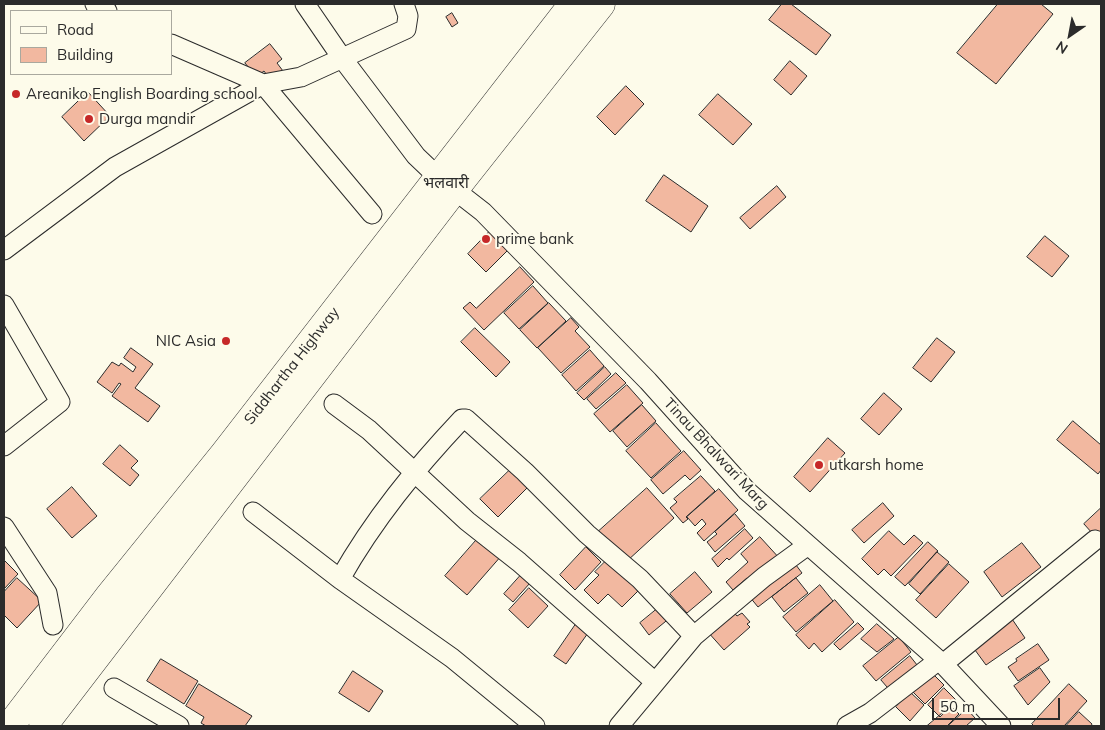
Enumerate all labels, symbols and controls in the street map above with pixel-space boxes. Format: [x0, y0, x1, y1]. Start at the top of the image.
legend [10, 10, 172, 75]
north arrow [1045, 10, 1095, 60]
text: Road [57, 20, 94, 39]
text: N [1052, 37, 1071, 58]
text: Building [57, 45, 113, 64]
place label: Areaniko English Boarding school [26, 85, 258, 103]
marker: Areaniko English Boarding school [10, 88, 22, 100]
place label: Durga mandir [99, 110, 195, 128]
marker: Durga mandir [83, 113, 95, 125]
district label: भलवारी [423, 173, 469, 193]
place label: prime bank [496, 230, 574, 248]
marker: prime bank [480, 233, 492, 245]
street label: Siddhartha Highway [241, 304, 343, 428]
place label: NIC Asia [156, 332, 216, 350]
marker: NIC Asia [220, 335, 232, 347]
street label: Tinau Bhalwari Marg [660, 395, 772, 513]
place label: utkarsh home [829, 456, 924, 474]
marker: utkarsh home [813, 459, 825, 471]
scale bar [935, 688, 1062, 720]
text: 50 m [940, 697, 975, 716]

